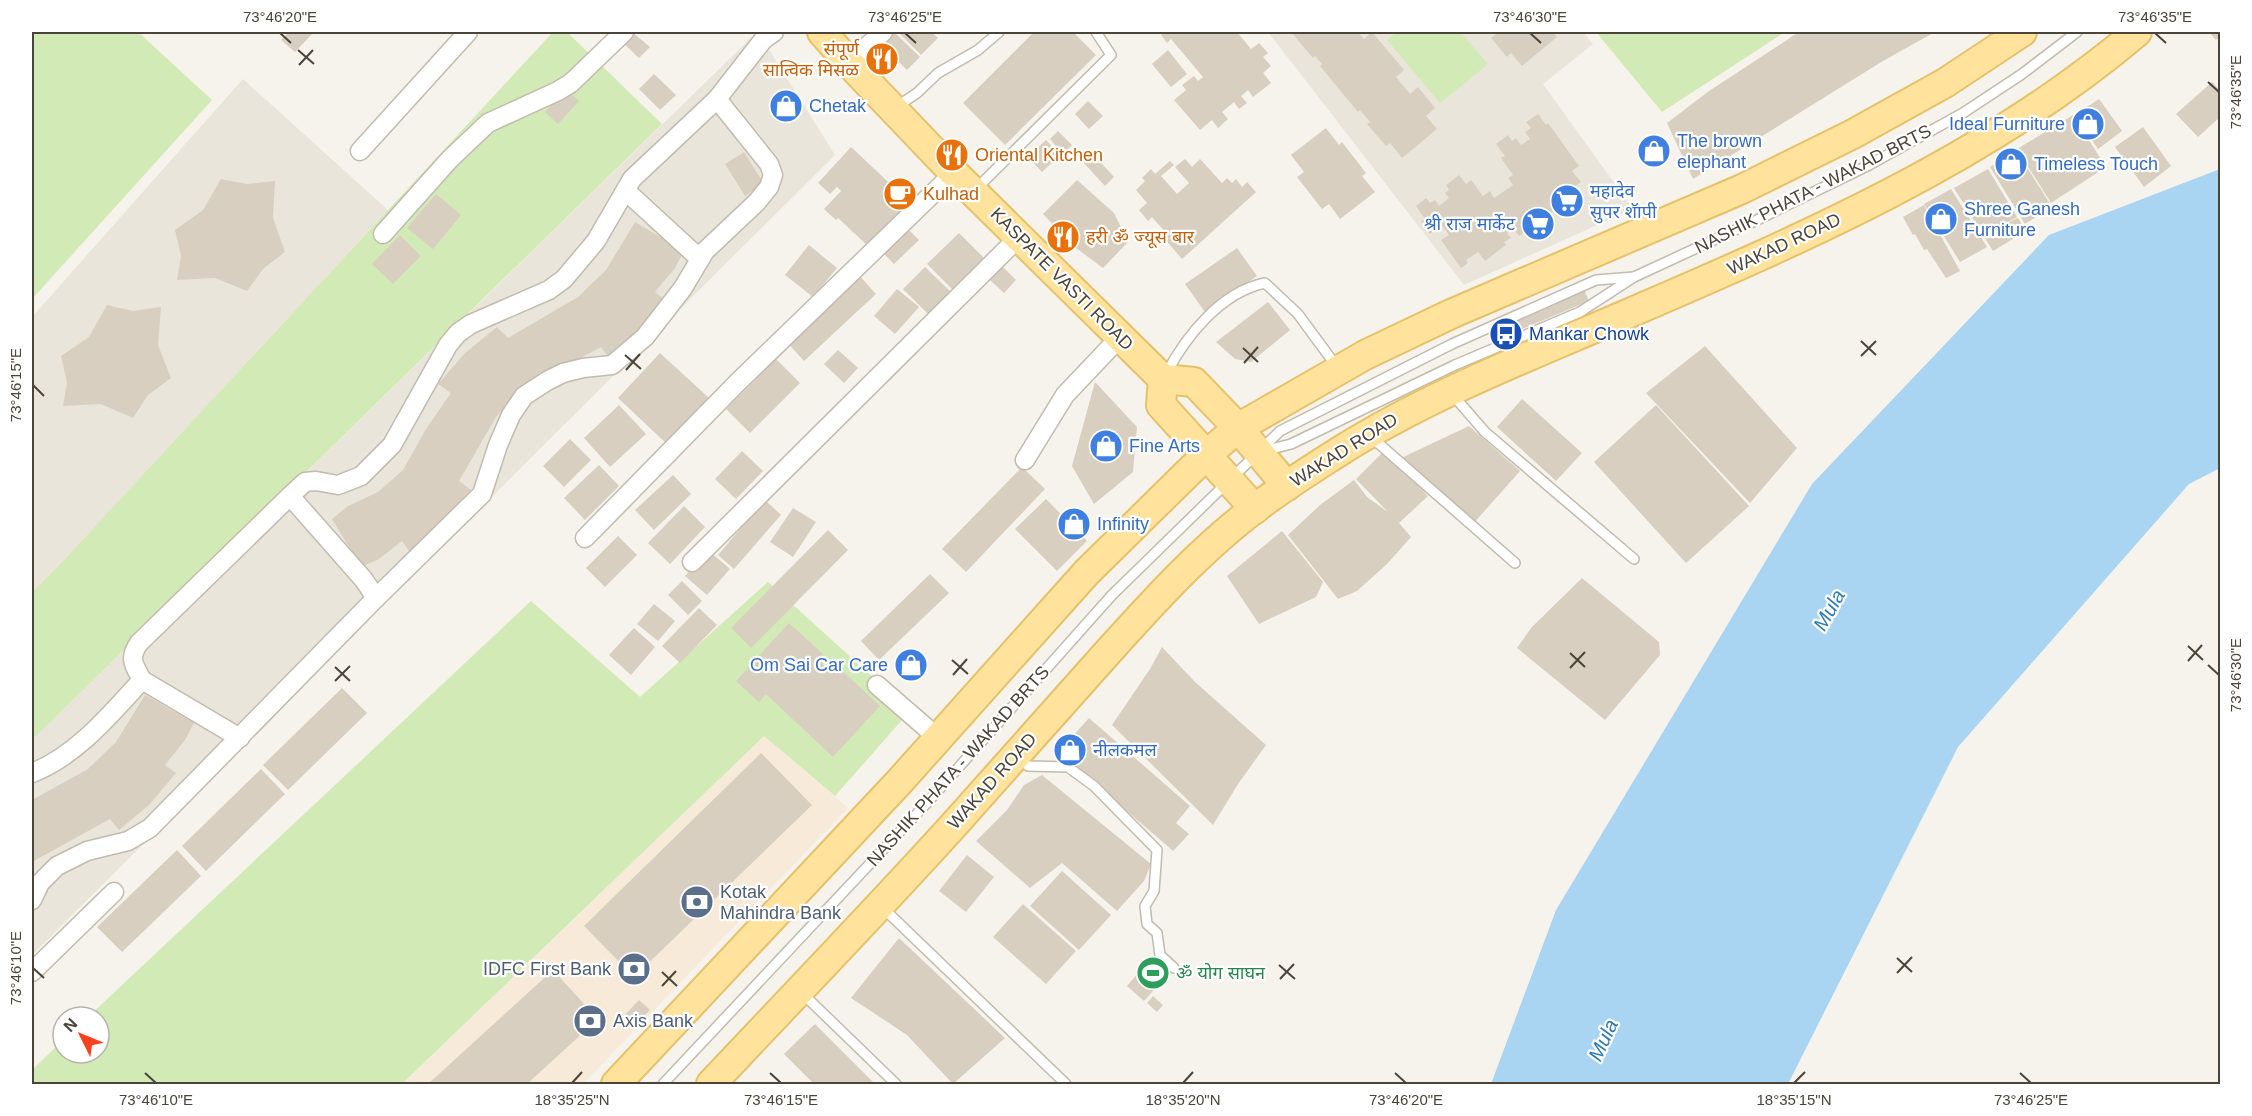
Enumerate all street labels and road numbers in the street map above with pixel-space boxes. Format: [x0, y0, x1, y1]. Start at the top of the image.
street label: NASHIK PHATA - WAKAD BRTS [1692, 121, 1934, 257]
street label: KASPATE VASTI ROAD [987, 204, 1137, 354]
street label: WAKAD ROAD [1724, 209, 1844, 279]
street label: WAKAD ROAD [1287, 409, 1401, 491]
street label: NASHIK PHATA - WAKAD BRTS [863, 662, 1053, 870]
street label: WAKAD ROAD [944, 729, 1040, 833]

